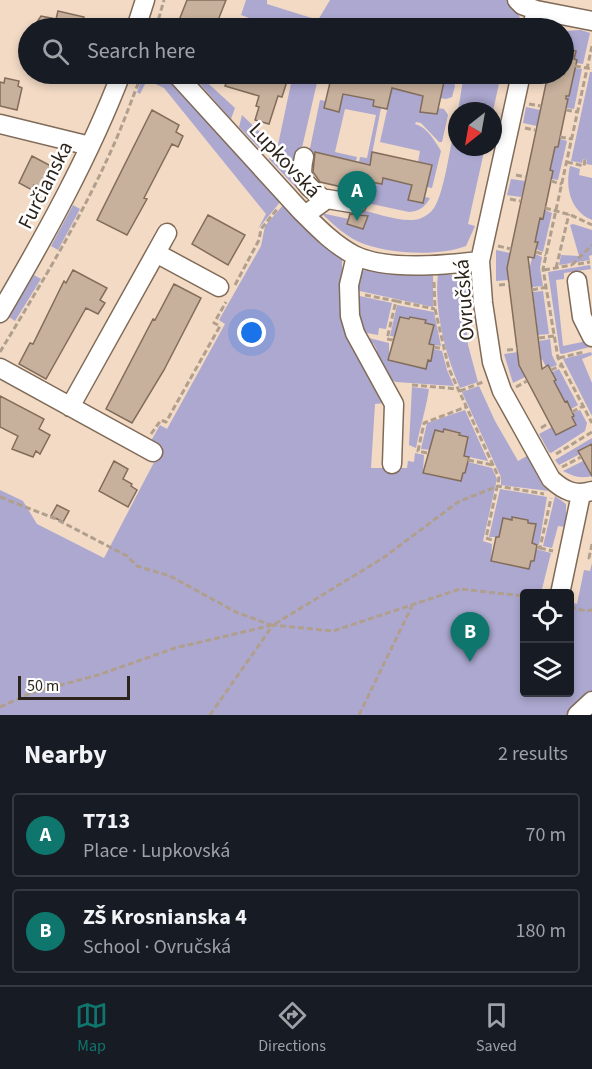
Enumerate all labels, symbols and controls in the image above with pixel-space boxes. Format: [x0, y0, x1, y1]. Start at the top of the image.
search box [18, 18, 574, 84]
icon: search [39, 35, 72, 68]
text: Search here [87, 35, 195, 67]
north arrow [448, 102, 502, 156]
street label: Lupkovská [242, 115, 328, 205]
street label: Furčianska [10, 136, 80, 234]
pin: A [338, 172, 376, 221]
street label: Ovručská [446, 258, 482, 342]
your location [237, 318, 266, 347]
map controls [520, 589, 574, 697]
button: locate [520, 589, 574, 643]
pin: B [450, 612, 490, 662]
button: layers [520, 643, 574, 697]
scale bar [18, 673, 130, 700]
text: 50 m [27, 675, 59, 697]
text: Nearby [24, 736, 107, 773]
text: 2 results [498, 740, 568, 768]
text: T713 [83, 805, 130, 837]
text: A [40, 821, 51, 849]
text: 70 m [526, 821, 566, 849]
text: Place · Lupkovská [83, 837, 230, 865]
text: ZŠ Krosnianska 4 [83, 901, 247, 933]
text: B [39, 917, 52, 945]
text: 180 m [516, 917, 566, 945]
text: School · Ovručská [83, 933, 231, 961]
tab: Map [75, 999, 108, 1057]
tab: Directions [258, 999, 326, 1057]
tab: Saved [476, 999, 517, 1057]

